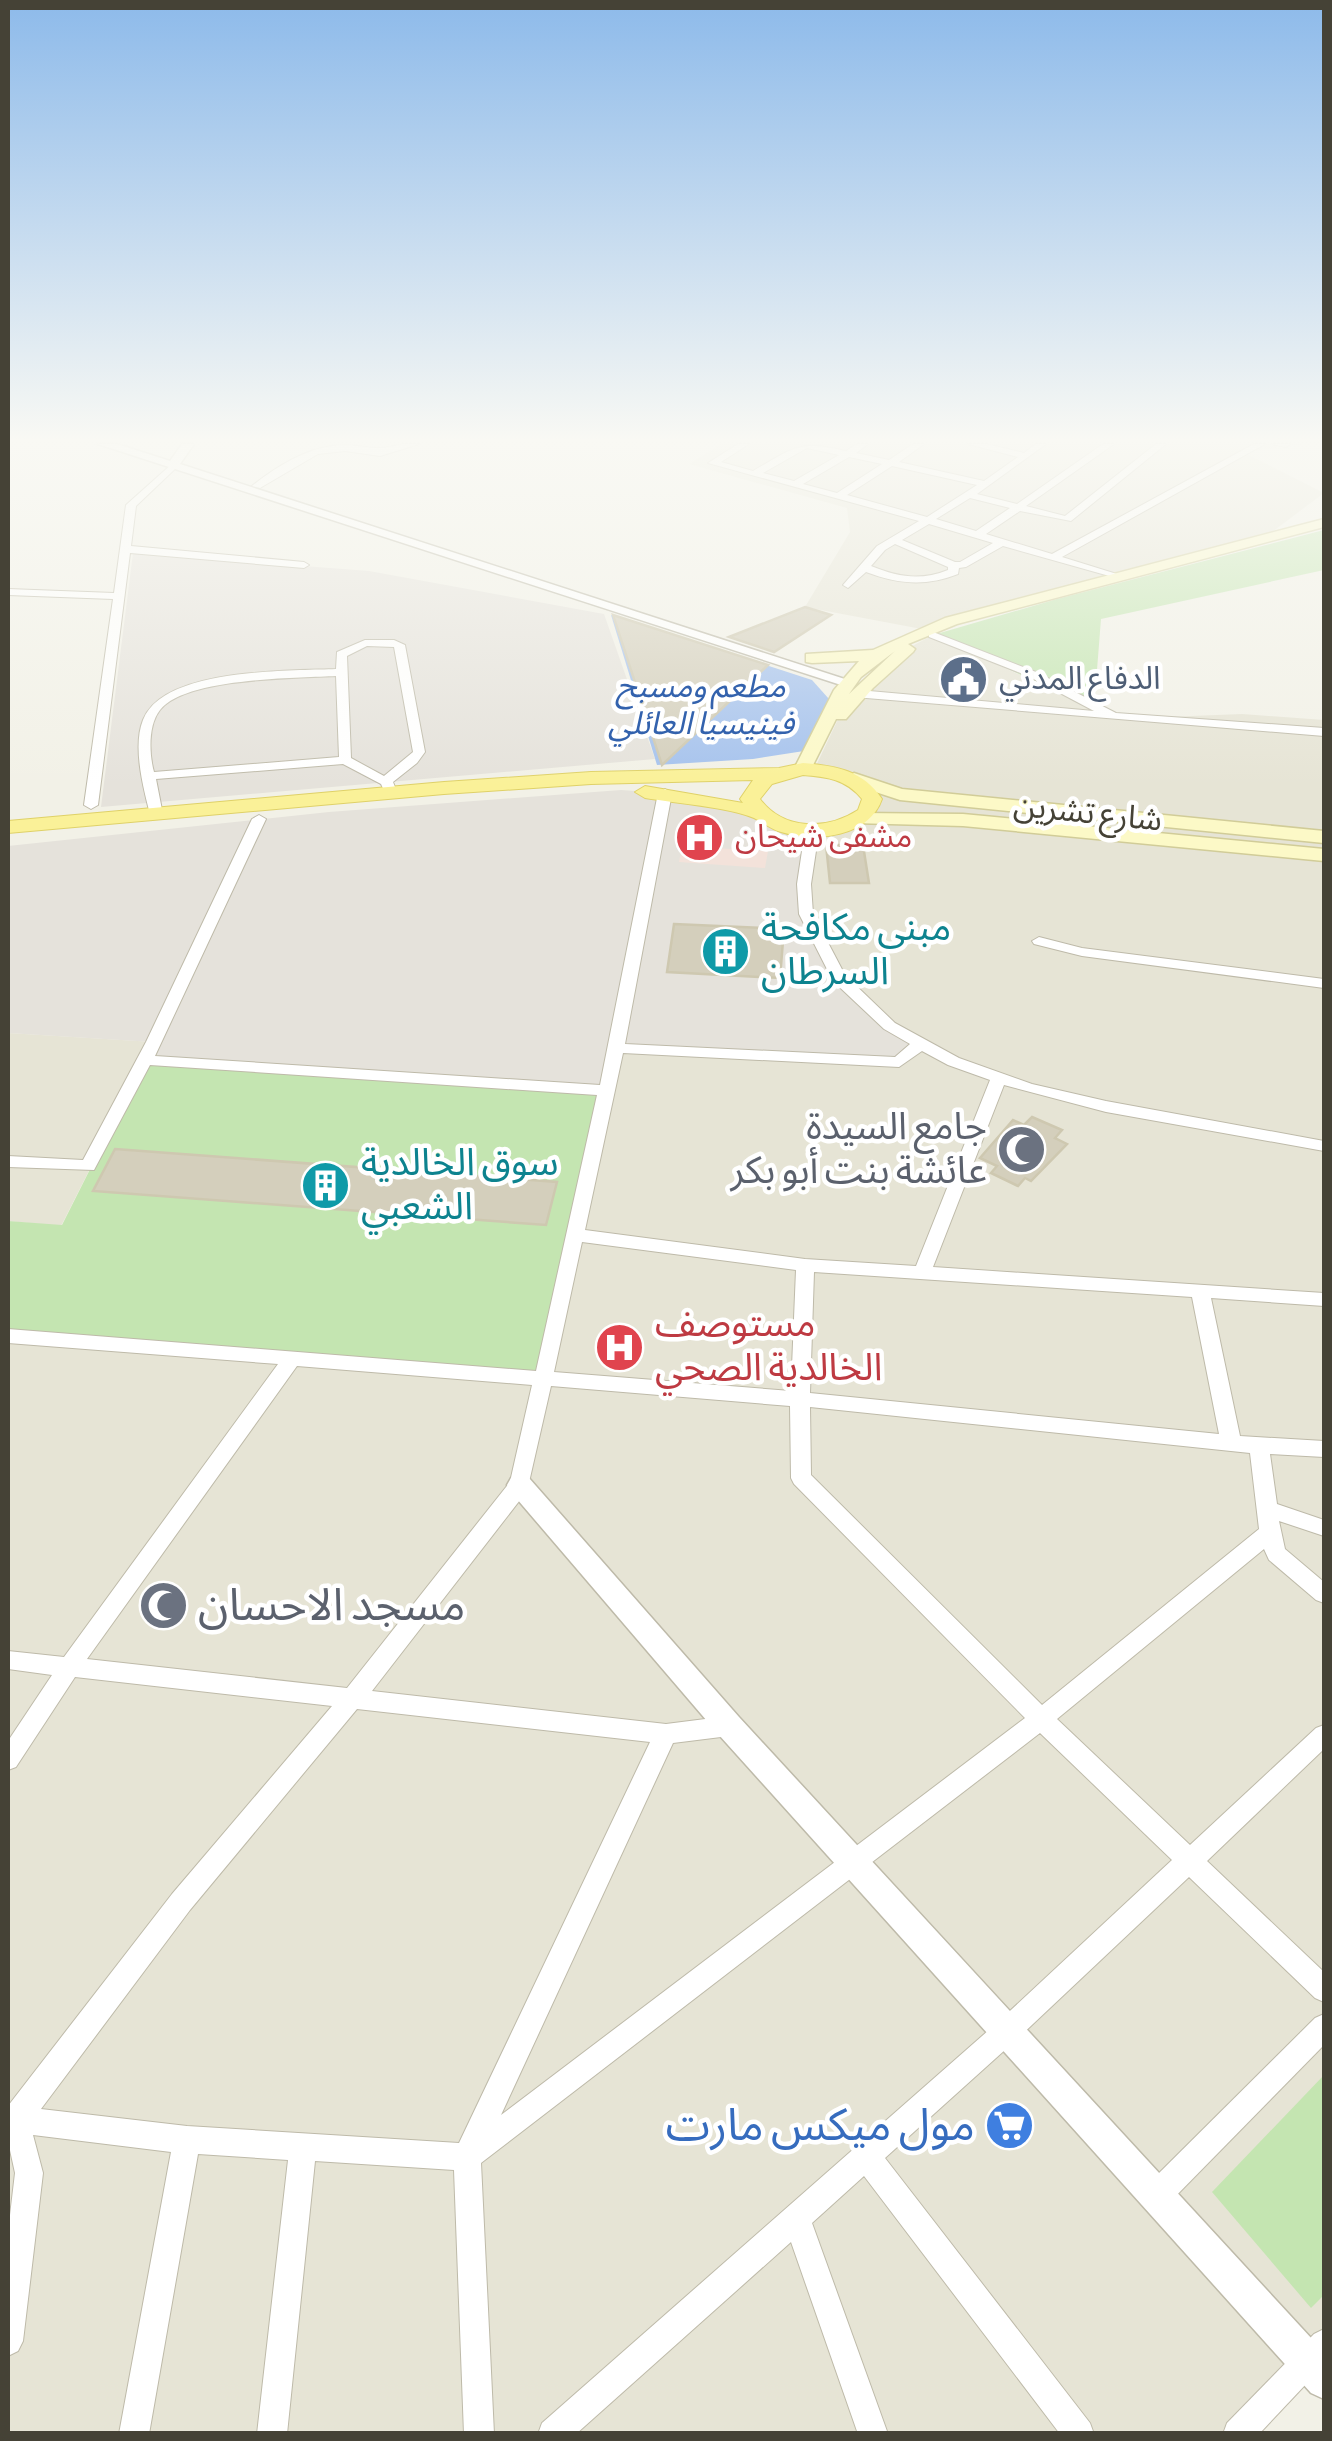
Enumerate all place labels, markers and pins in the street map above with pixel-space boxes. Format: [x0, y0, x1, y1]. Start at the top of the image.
public building icon: الدفاع المدني [938, 653, 990, 705]
place label: الدفاع المدني [999, 663, 1161, 702]
hospital icon: مشفى شيحان [674, 811, 726, 863]
place label: مشفى شيحان [735, 821, 912, 854]
place label: مبنى مكافحة السرطان [761, 910, 951, 993]
building icon: مبنى مكافحة السرطان [700, 925, 752, 977]
place label: جامع السيدة عائشة بنت أبو بكر [730, 1109, 987, 1192]
mosque icon: جامع السيدة عائشة بنت أبو بكر [996, 1124, 1048, 1176]
place label: سوق الخالدية الشعبي [361, 1145, 559, 1235]
building icon: سوق الخالدية الشعبي [300, 1160, 352, 1212]
place label: مستوصف الخالدية الصحي [655, 1306, 883, 1396]
hospital icon: مستوصف الخالدية الصحي [594, 1321, 646, 1373]
mosque icon: مسجد الاحسان [137, 1580, 189, 1632]
place label: مسجد الاحسان [198, 1584, 465, 1630]
supermarket icon: مول ميكس مارت [984, 2100, 1036, 2152]
place label: مول ميكس مارت [666, 2104, 975, 2151]

